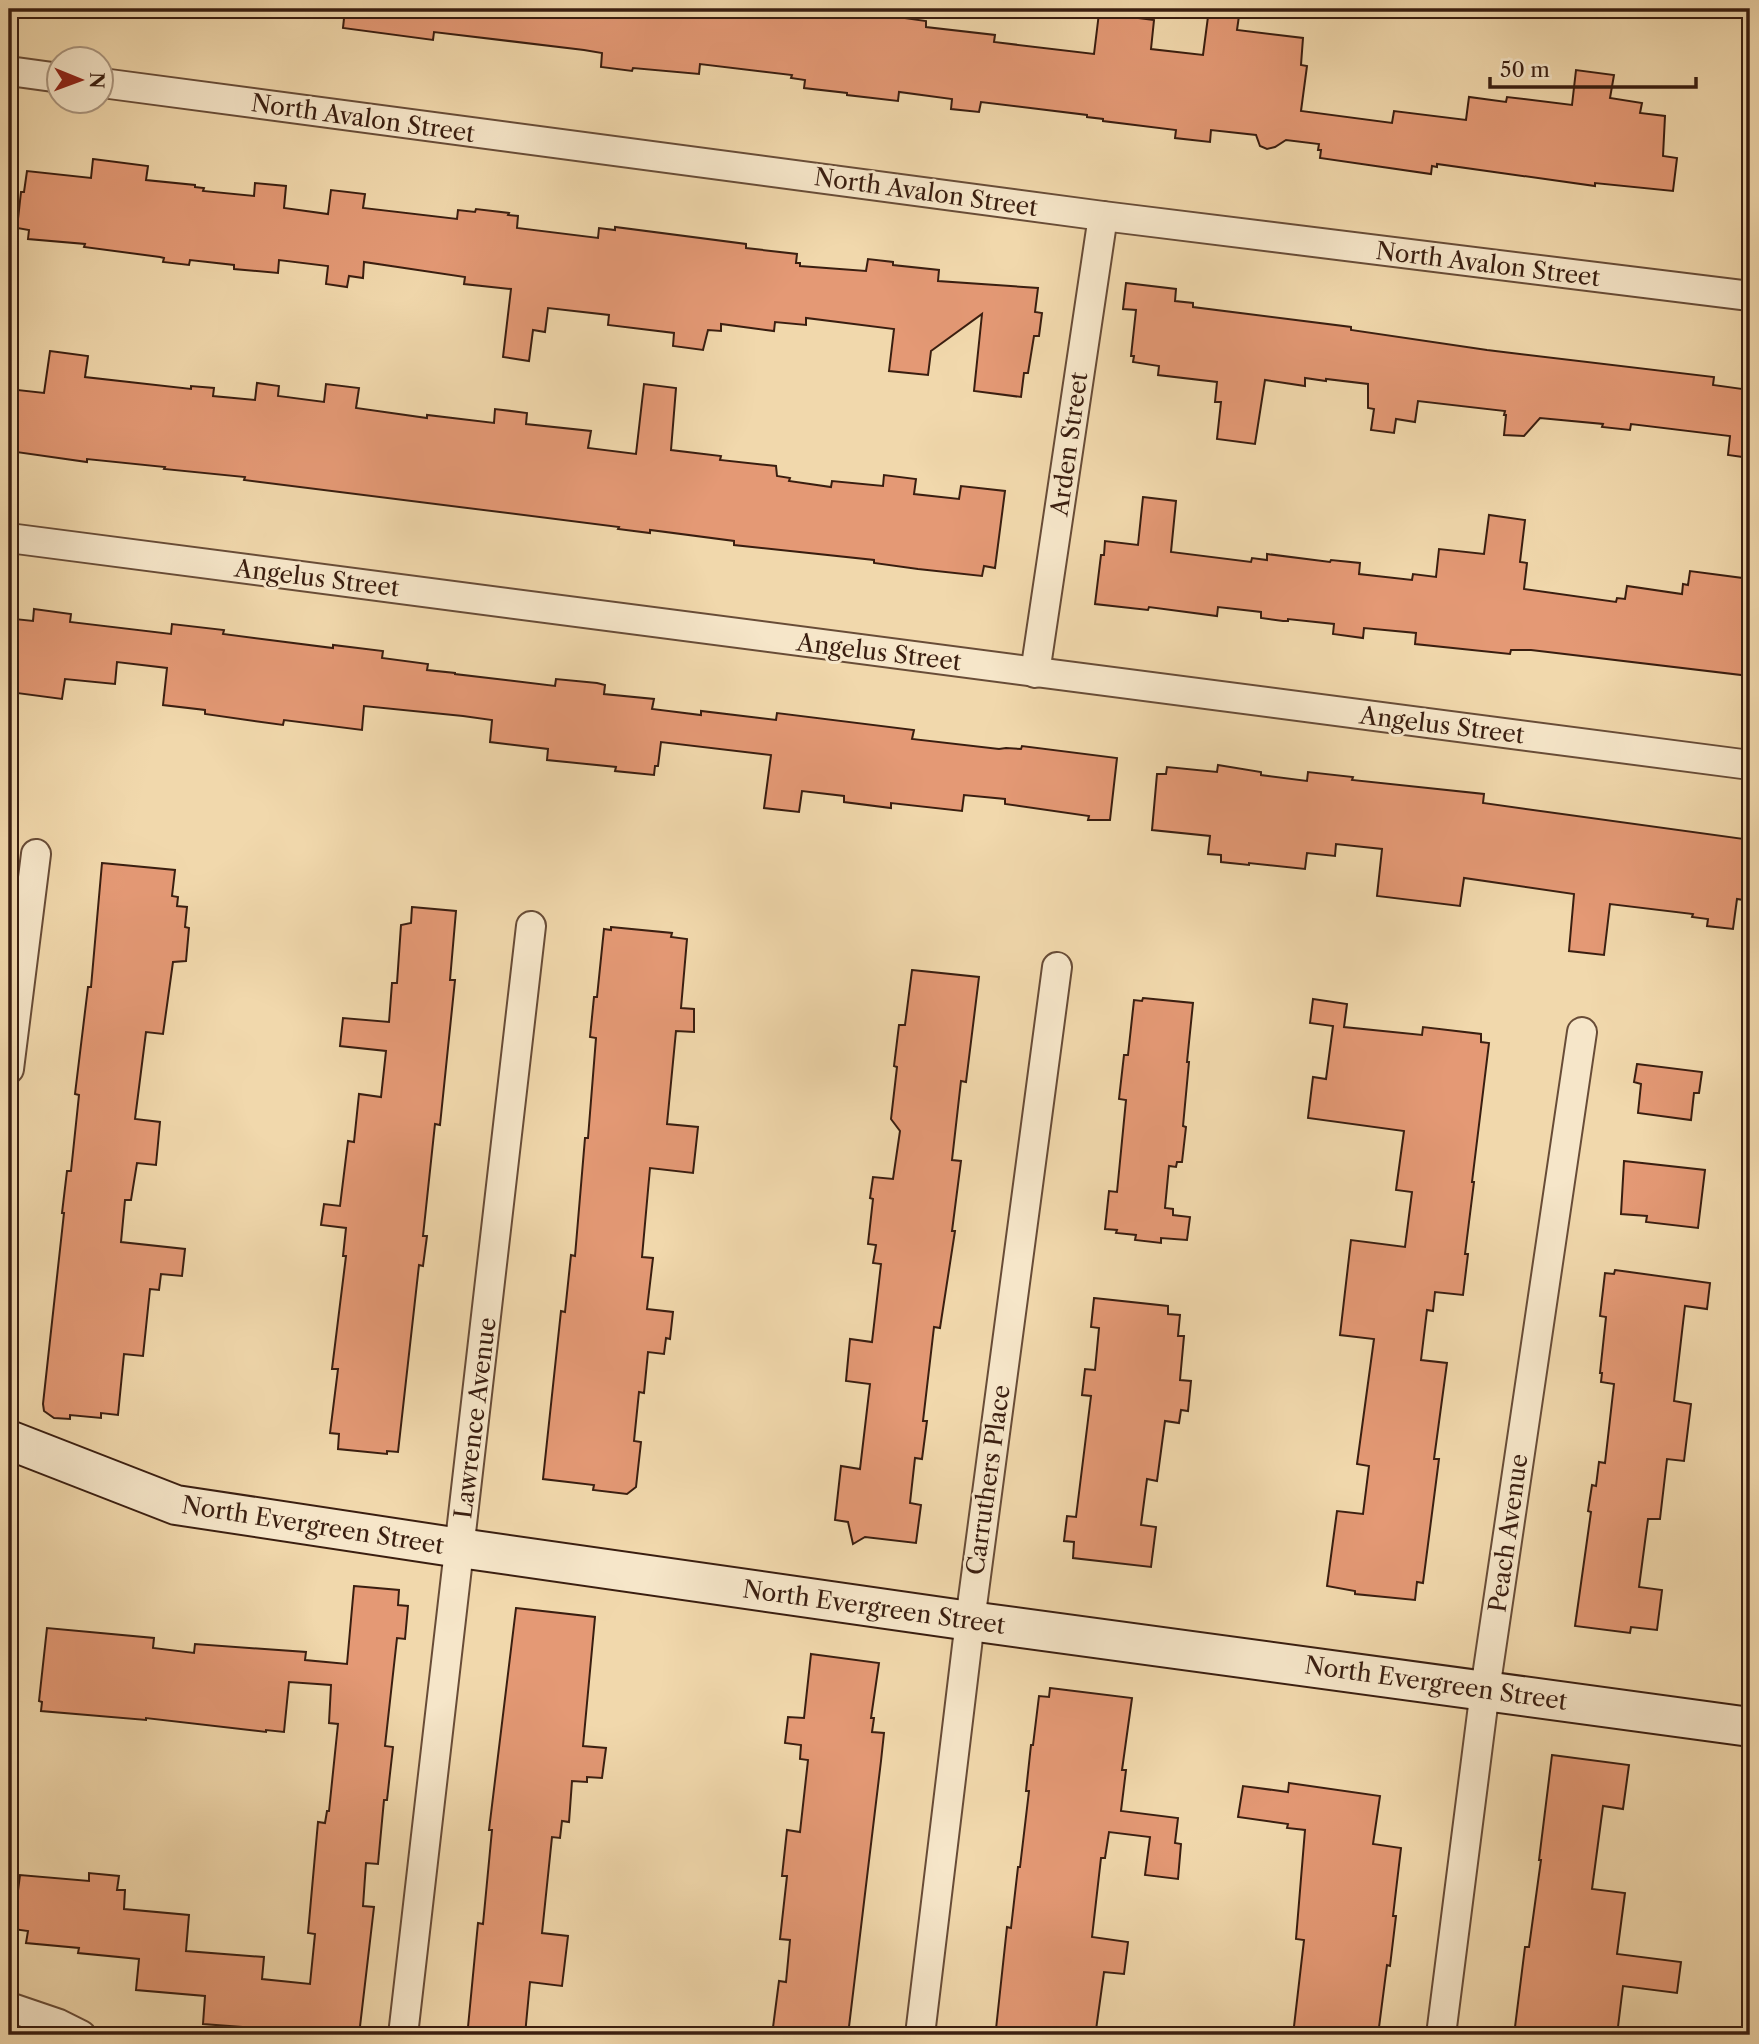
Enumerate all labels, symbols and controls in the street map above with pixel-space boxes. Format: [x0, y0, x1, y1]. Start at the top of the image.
north arrow [46, 46, 116, 116]
scale bar [1490, 46, 1696, 90]
text: 50 m [1500, 57, 1550, 82]
text: N [85, 72, 108, 89]
street label: North Avalon Street [249, 88, 477, 148]
street label: North Avalon Street [812, 162, 1040, 222]
street label: North Avalon Street [1374, 236, 1602, 292]
street label: Arden Street [1044, 370, 1094, 519]
street label: Angelus Street [232, 553, 401, 603]
street label: Angelus Street [794, 627, 963, 677]
street label: Angelus Street [1357, 700, 1526, 750]
street label: Lawrence Avenue [448, 1316, 502, 1520]
street label: Carruthers Place [960, 1383, 1016, 1577]
street label: Peach Avenue [1483, 1452, 1533, 1614]
street label: North Evergreen Street [180, 1490, 447, 1560]
street label: North Evergreen Street [741, 1574, 1008, 1640]
street label: North Evergreen Street [1303, 1650, 1570, 1716]

